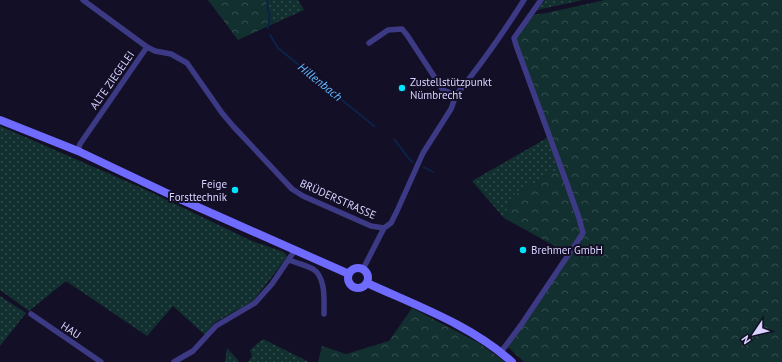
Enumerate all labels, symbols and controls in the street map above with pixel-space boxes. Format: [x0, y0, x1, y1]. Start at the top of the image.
street label: ALTE ZIEGELEI [87, 48, 137, 112]
water label: Hillenbach [295, 59, 345, 104]
place label: Zustellstützpunkt Nümbrecht [410, 75, 492, 102]
marker: Zustellstützpunkt Nümbrecht [397, 83, 407, 93]
street label: BRÜDERSTRASSE [298, 176, 378, 222]
place label: Feige Forsttechnik [169, 177, 228, 204]
marker: Feige Forsttechnik [230, 185, 240, 195]
place label: Brehmer GmbH [531, 243, 603, 257]
marker: Brehmer GmbH [518, 245, 528, 255]
north arrow [734, 314, 774, 354]
street label: HAU [58, 318, 84, 342]
text: N [738, 333, 754, 347]

